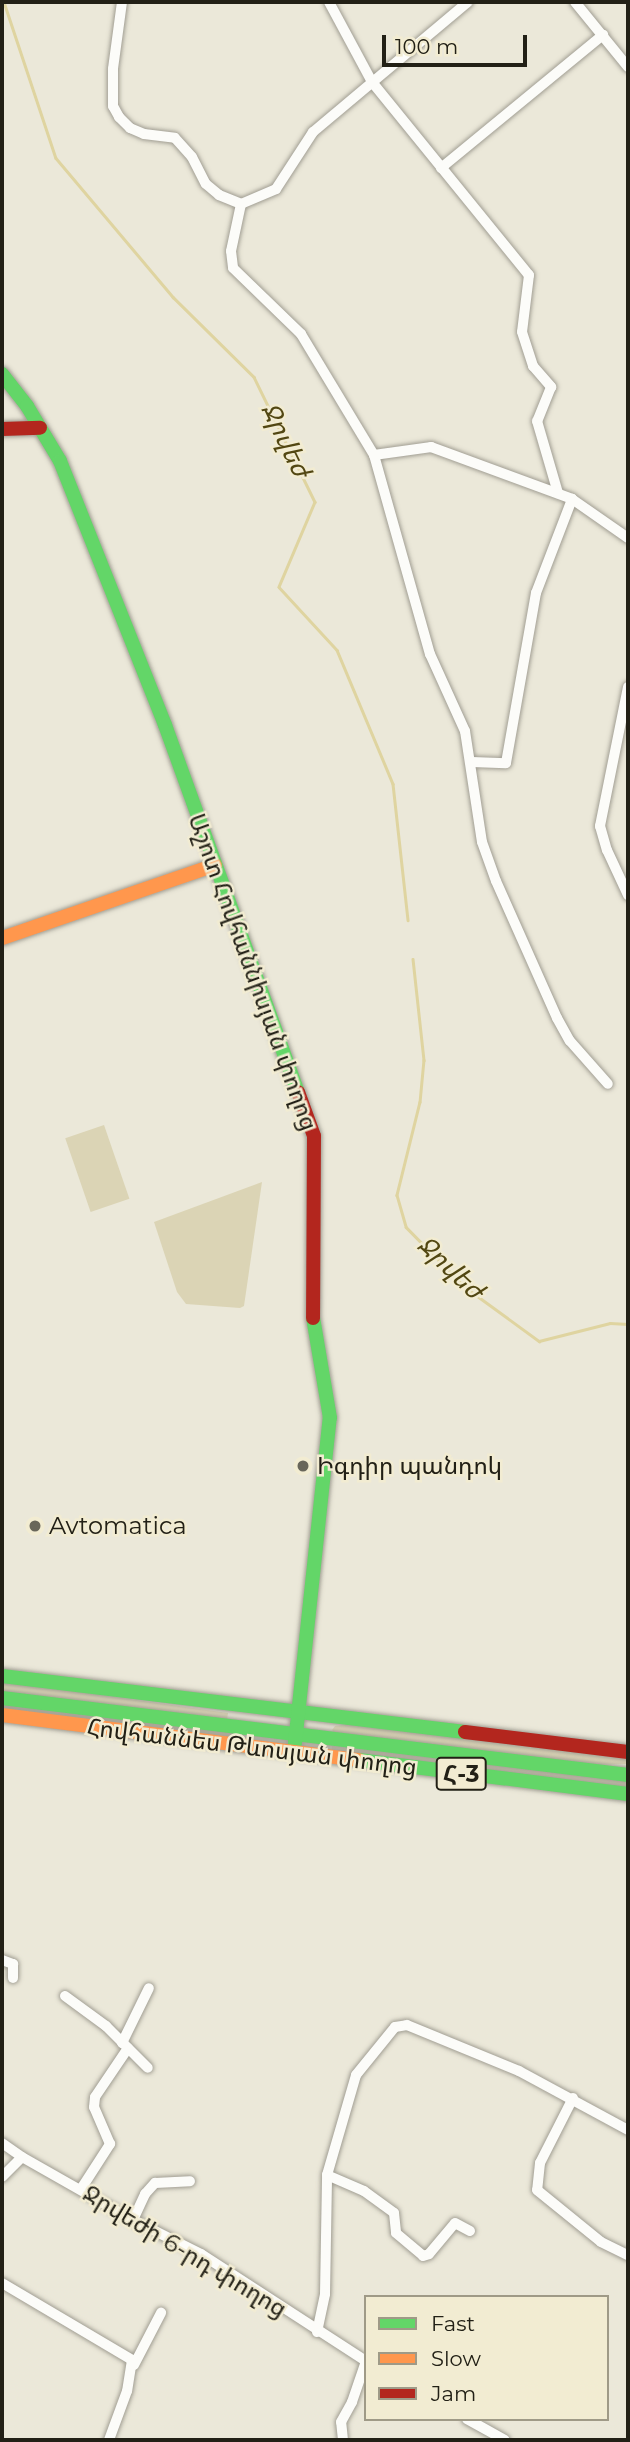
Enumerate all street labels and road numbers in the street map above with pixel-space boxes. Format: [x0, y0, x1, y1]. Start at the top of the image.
street label: Աշոտ Հովհաննիսյան փողոց [182, 810, 324, 1134]
street label: Հովհաննես Թևոսյան փողոց [85, 1712, 419, 1782]
road number: Հ-3 [435, 1754, 487, 1794]
street label: Ջրվեժի 6-րդ փողոց [78, 2179, 292, 2323]

